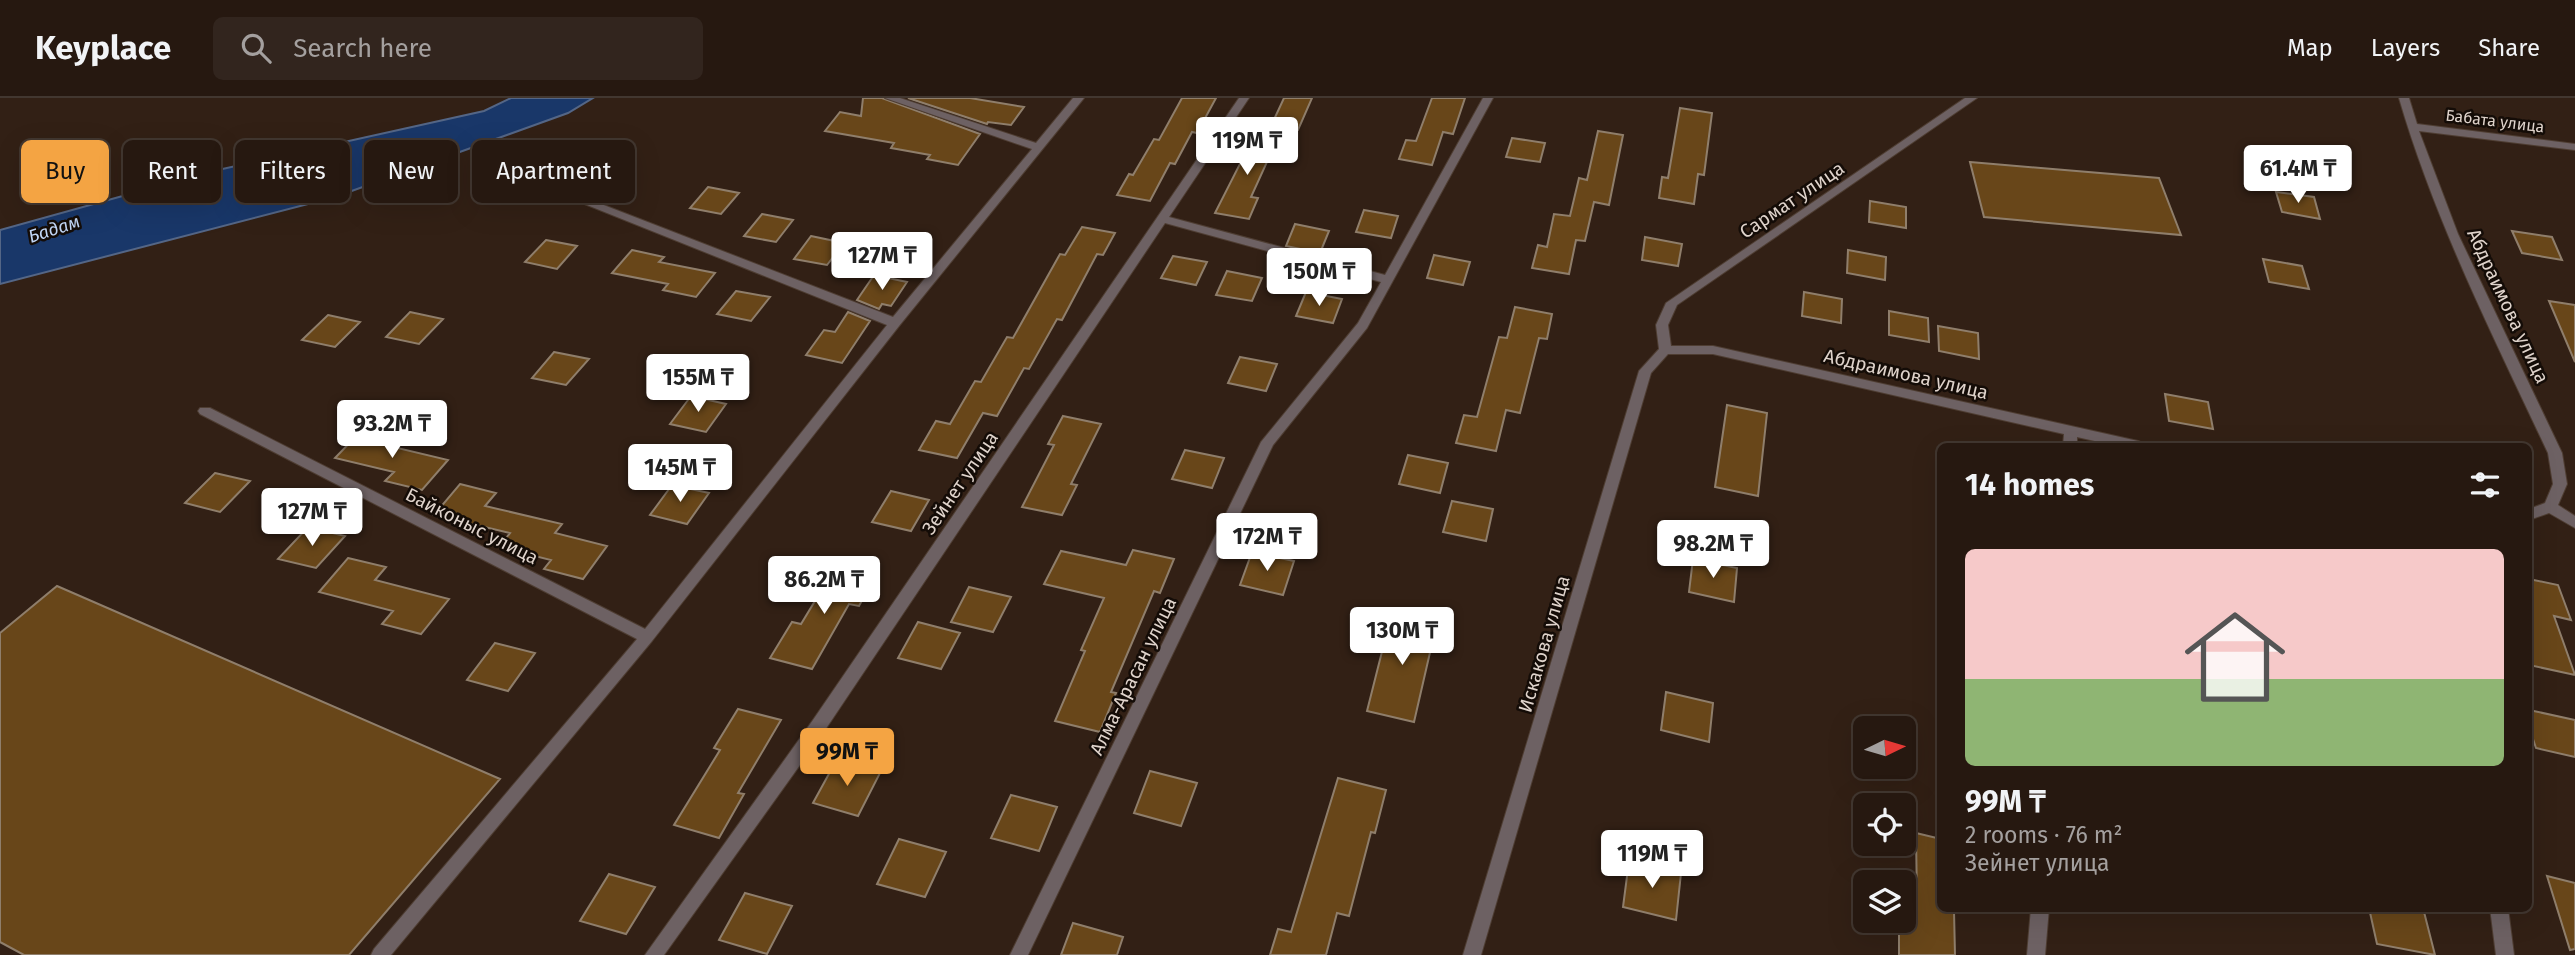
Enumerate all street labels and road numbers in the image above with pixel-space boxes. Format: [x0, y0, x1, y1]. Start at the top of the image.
street label: Бабата улица [2444, 106, 2546, 136]
street label: Сармат улица [1735, 157, 1849, 243]
street label: Абдраимова улица [2462, 225, 2554, 387]
street label: Абдраимова улица [1822, 344, 1990, 404]
street label: Зейнет улица [917, 427, 1003, 539]
street label: Байконыс улица [402, 483, 542, 569]
street label: Искакова улица [1513, 573, 1575, 715]
street label: Алма-Арасан улица [1085, 593, 1181, 759]

